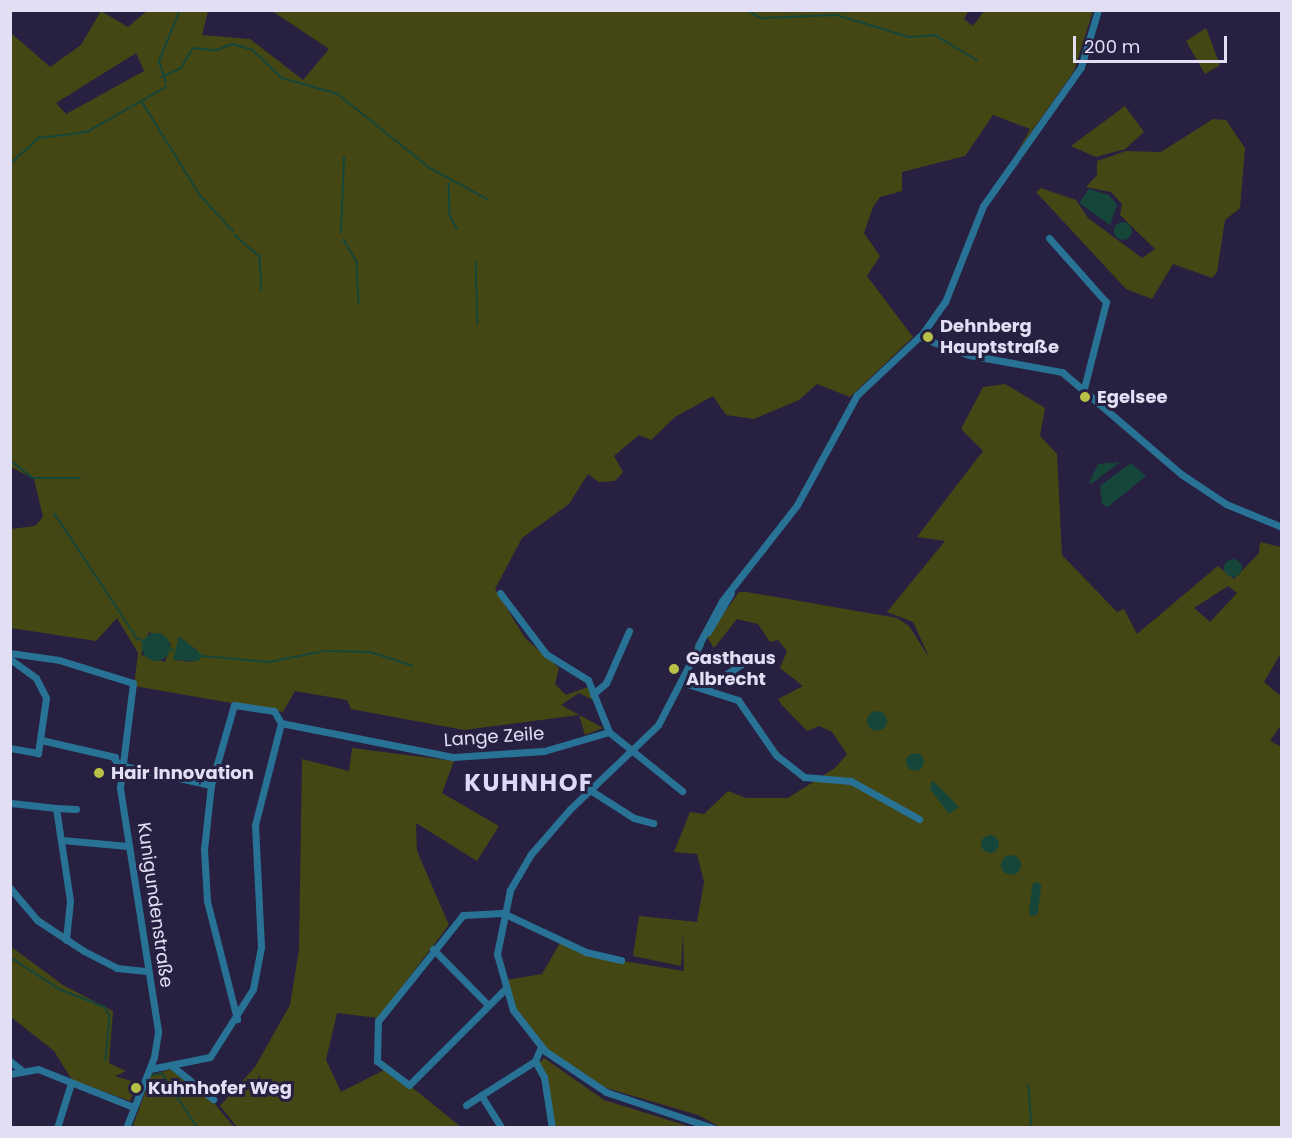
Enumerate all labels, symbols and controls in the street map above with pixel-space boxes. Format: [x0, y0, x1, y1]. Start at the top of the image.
scale bar [1076, 24, 1230, 62]
text: 200 m [1084, 34, 1140, 59]
place label: Dehnberg Hauptstraße [940, 316, 1059, 358]
marker: Dehnberg Hauptstraße [921, 330, 935, 344]
place label: Egelsee [1097, 386, 1168, 408]
marker: Egelsee [1078, 390, 1092, 404]
place label: Gasthaus Albrecht [686, 648, 776, 690]
marker: Gasthaus Albrecht [667, 662, 681, 676]
street label: Lange Zeile [443, 723, 545, 751]
place label: Hair Innovation [111, 762, 254, 784]
marker: Hair Innovation [92, 766, 106, 780]
district label: KUHNHOF [464, 769, 594, 797]
street label: Kunigundenstraße [133, 821, 177, 989]
place label: Kuhnhofer Weg [148, 1077, 292, 1099]
marker: Kuhnhofer Weg [129, 1081, 143, 1095]

